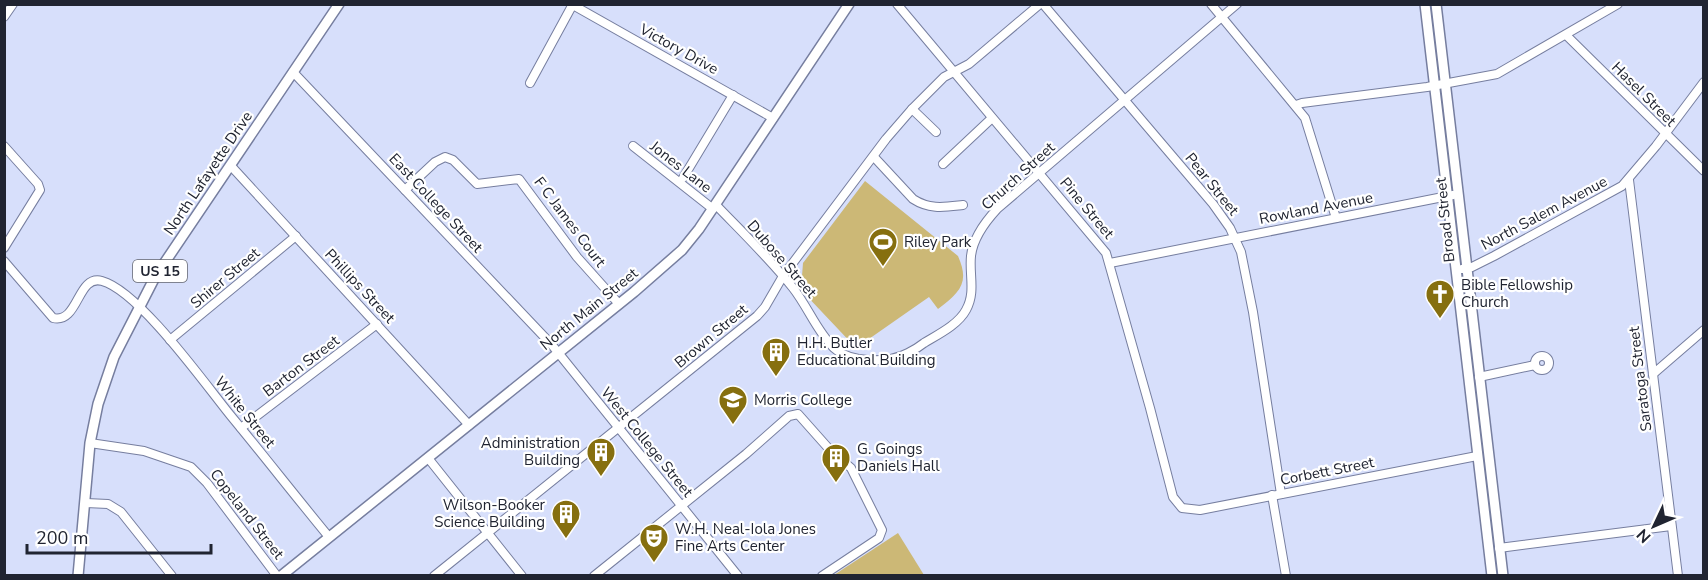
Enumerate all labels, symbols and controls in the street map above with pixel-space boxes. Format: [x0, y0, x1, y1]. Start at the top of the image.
street label: Victory Drive [635, 19, 722, 79]
street label: Hasel Street [1607, 57, 1681, 131]
street label: North Lafayette Drive [159, 107, 257, 239]
street label: Jones Lane [645, 136, 716, 197]
street label: Church Street [977, 137, 1060, 214]
street label: Pear Street [1181, 148, 1244, 220]
street label: East College Street [385, 149, 488, 258]
street label: North Salem Avenue [1477, 171, 1611, 255]
street label: F C James Court [529, 173, 611, 272]
street label: Pine Street [1055, 173, 1119, 243]
street label: Broad Street [1431, 176, 1459, 263]
street label: Rowland Avenue [1258, 187, 1374, 229]
street label: Dubose Street [743, 216, 822, 303]
sports icon: Riley Park [867, 226, 899, 268]
place label: Riley Park [904, 232, 972, 252]
street label: Shirer Street [186, 243, 264, 313]
street label: Phillips Street [320, 245, 400, 328]
road number: US 15 [133, 260, 187, 282]
street label: North Main Street [536, 263, 643, 355]
place label: Bible Fellowship Church [1461, 275, 1573, 312]
church icon: Bible Fellowship Church [1424, 278, 1456, 320]
street label: Brown Street [670, 299, 752, 372]
street label: Saratoga Street [1624, 325, 1656, 433]
street label: Barton Street [259, 330, 344, 401]
place label: H.H. Butler Educational Building [797, 333, 935, 370]
building icon: H.H. Butler Educational Building [760, 336, 792, 378]
street label: White Street [210, 372, 280, 452]
street label: West College Street [596, 383, 698, 502]
school or university icon: Morris College [717, 384, 749, 426]
place label: Morris College [754, 390, 852, 410]
place label: Administration Building [481, 433, 580, 470]
building icon: Administration Building [585, 436, 617, 478]
place label: G. Goings Daniels Hall [857, 439, 940, 476]
building icon: G. Goings Daniels Hall [820, 442, 852, 484]
street label: Corbett Street [1278, 452, 1376, 490]
street label: Copeland Street [206, 465, 289, 564]
place label: Wilson-Booker Science Building [434, 495, 546, 532]
north arrow [1624, 496, 1684, 556]
building icon: Wilson-Booker Science Building [550, 498, 582, 540]
scale bar [27, 517, 212, 555]
place label: W.H. Neal-Iola Jones Fine Arts Center [675, 519, 816, 556]
theatre icon: W.H. Neal-Iola Jones Fine Arts Center [638, 522, 670, 564]
text: N [1632, 524, 1656, 548]
text: 200 m [36, 526, 88, 550]

